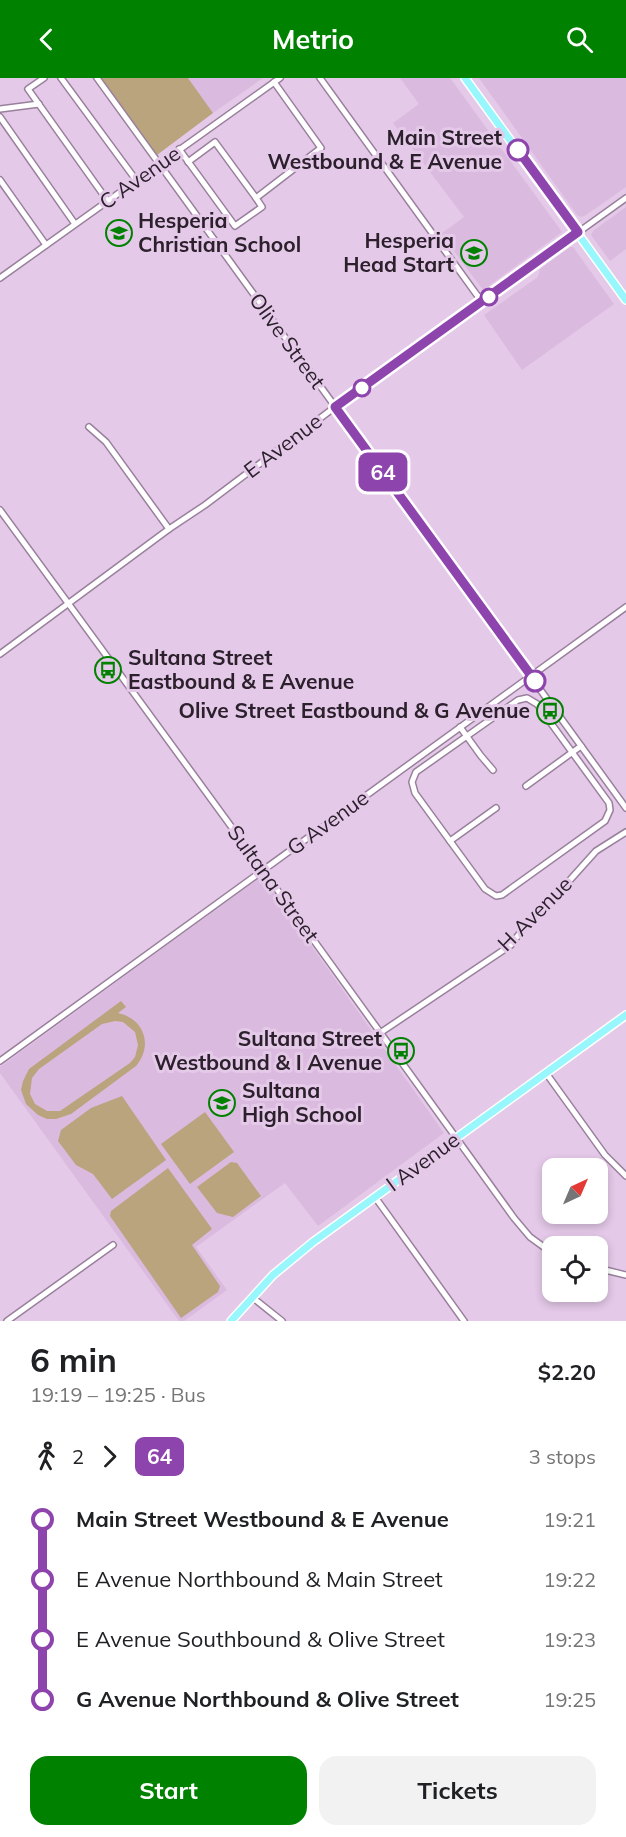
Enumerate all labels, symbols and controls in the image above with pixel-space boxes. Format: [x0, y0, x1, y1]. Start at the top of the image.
text: Metrio [272, 22, 354, 56]
icon: back [30, 23, 63, 56]
icon: search [563, 23, 596, 56]
place label: Main Street Westbound & E Avenue [267, 124, 502, 174]
marker: Main Street Westbound & E Avenue [507, 139, 529, 161]
street label: C Avenue [94, 140, 185, 215]
place label: Hesperia Christian School [138, 207, 301, 257]
school or university icon: Hesperia Christian School [104, 218, 134, 248]
place label: Hesperia Head Start [343, 227, 454, 277]
school or university icon: Hesperia Head Start [459, 238, 489, 268]
street label: Olive Street [244, 287, 331, 393]
unlabelled marker [480, 288, 498, 306]
unlabelled marker [353, 379, 371, 397]
street label: E Avenue [238, 407, 327, 483]
line badge: 64 [356, 452, 410, 492]
text: 64 [370, 459, 396, 485]
place label: Sultana Street Eastbound & E Avenue [128, 644, 354, 694]
bus stop icon: Sultana Street Eastbound & E Avenue [93, 655, 123, 685]
unlabelled marker [524, 670, 546, 692]
bus stop icon: Olive Street Eastbound & G Avenue [535, 696, 565, 726]
place label: Olive Street Eastbound & G Avenue [179, 697, 530, 723]
street label: G Avenue [282, 784, 373, 860]
street label: Sultana Street [223, 820, 325, 947]
street label: H Avenue [492, 871, 577, 956]
place label: Sultana Street Westbound & I Avenue [154, 1025, 382, 1075]
bus stop icon: Sultana Street Westbound & I Avenue [386, 1036, 416, 1066]
place label: Sultana High School [242, 1077, 362, 1127]
school or university icon: Sultana High School [207, 1088, 237, 1118]
street label: I Avenue [381, 1126, 464, 1196]
north arrow [542, 1158, 608, 1224]
map controls [542, 1158, 608, 1302]
button: locate [542, 1236, 608, 1302]
text: 6 min [30, 1339, 117, 1380]
text: $2.20 [538, 1358, 596, 1386]
text: 19:19 – 19:25 · Bus [30, 1382, 206, 1407]
icon: walk [30, 1440, 63, 1473]
icon: forward [93, 1440, 126, 1473]
text: 64 [147, 1443, 172, 1469]
text: 2 [72, 1444, 84, 1469]
text: 3 stops [529, 1444, 596, 1469]
text: Main Street Westbound & E Avenue [76, 1505, 449, 1533]
text: 19:21 [543, 1507, 596, 1532]
text: E Avenue Northbound & Main Street [76, 1565, 443, 1593]
text: 19:22 [543, 1567, 596, 1592]
text: E Avenue Southbound & Olive Street [76, 1625, 445, 1653]
text: 19:23 [543, 1627, 596, 1652]
text: G Avenue Northbound & Olive Street [76, 1685, 459, 1713]
text: 19:25 [543, 1687, 596, 1712]
button: Start [30, 1756, 307, 1825]
button: Tickets [319, 1756, 596, 1825]

